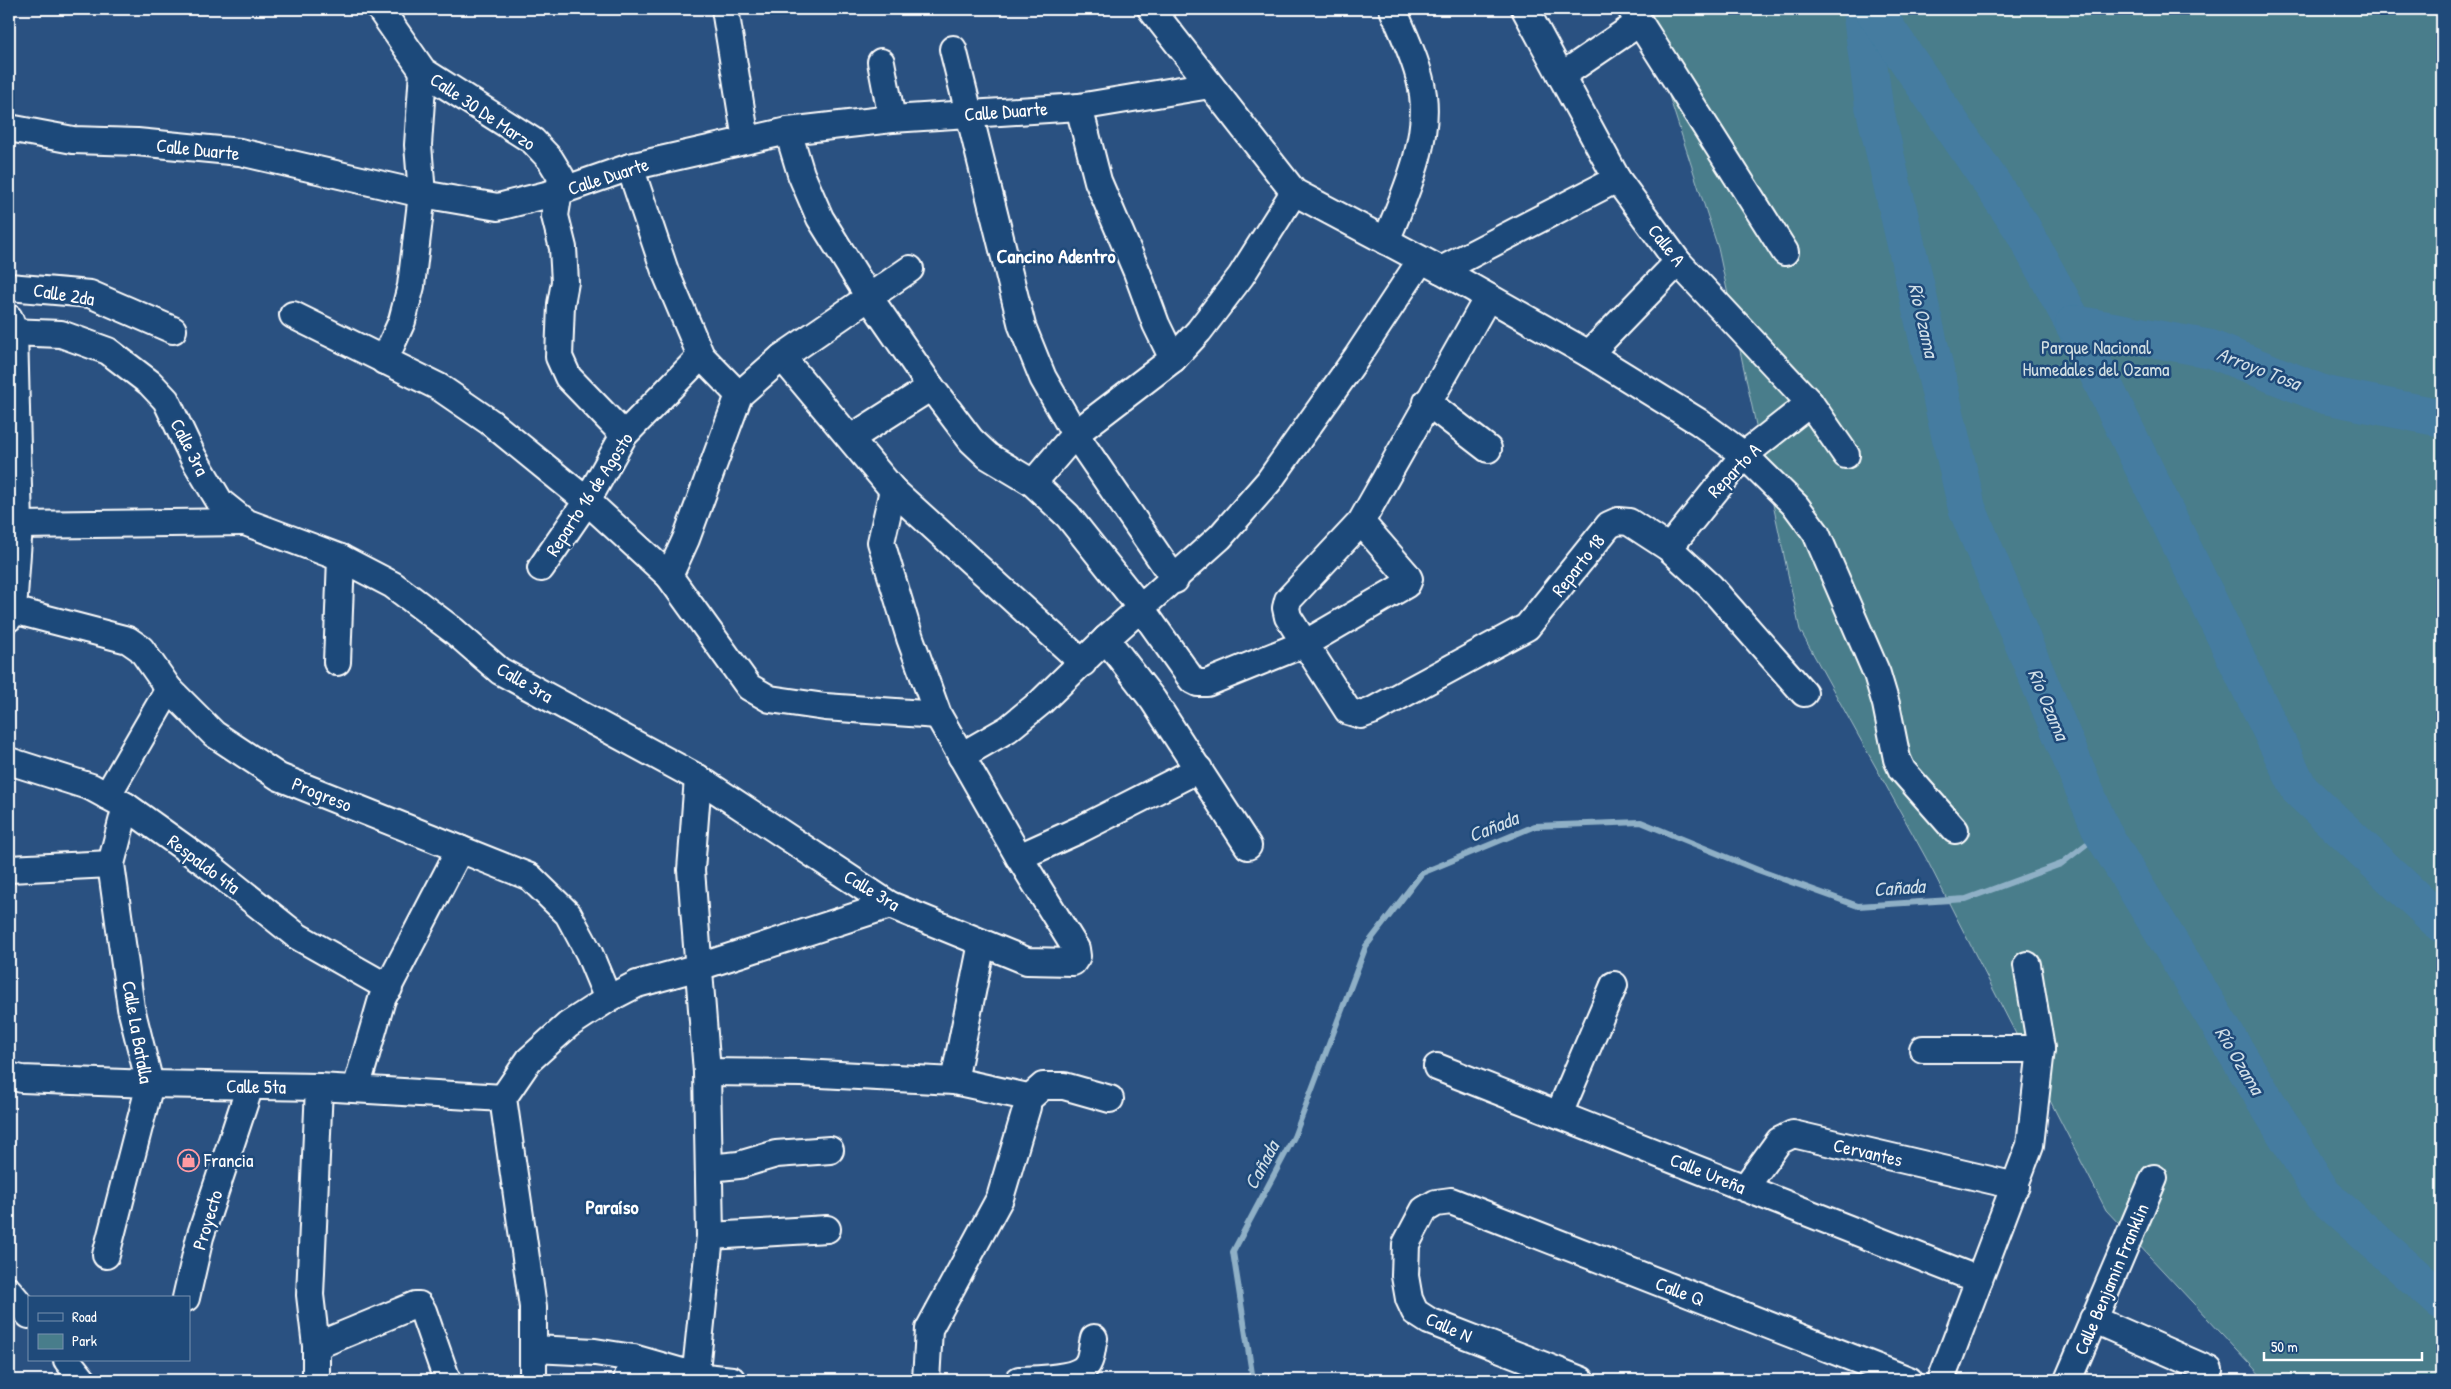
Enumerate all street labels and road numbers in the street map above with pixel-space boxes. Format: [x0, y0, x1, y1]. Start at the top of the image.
street label: Calle 30 De Marzo [425, 66, 541, 156]
street label: Calle Duarte [963, 95, 1049, 127]
street label: Calle Duarte [155, 132, 241, 166]
street label: Calle Duarte [564, 151, 652, 201]
street label: Calle A [1642, 218, 1692, 272]
street label: Calle 2da [31, 276, 97, 312]
street label: Calle 3ra [165, 414, 216, 481]
street label: Reparto 16 de Agosto [539, 427, 639, 561]
street label: Reparto A [1701, 437, 1767, 503]
street label: Reparto 18 [1545, 528, 1611, 602]
street label: Calle 3ra [492, 655, 558, 709]
street label: Progreso [288, 770, 356, 818]
street label: Respaldo 4ta [162, 828, 246, 900]
street label: Calle 3ra [839, 863, 905, 917]
street label: Calle La Batalla [116, 979, 160, 1086]
street label: Calle 5ta [226, 1072, 287, 1100]
street label: Cervantes [1831, 1131, 1905, 1173]
street label: Calle Ureña [1666, 1146, 1750, 1200]
street label: Proyecto [186, 1187, 228, 1253]
street label: Calle Benjamin Franklin [2067, 1199, 2155, 1359]
street label: Calle Q [1652, 1270, 1708, 1312]
street label: Calle N [1422, 1305, 1476, 1349]

